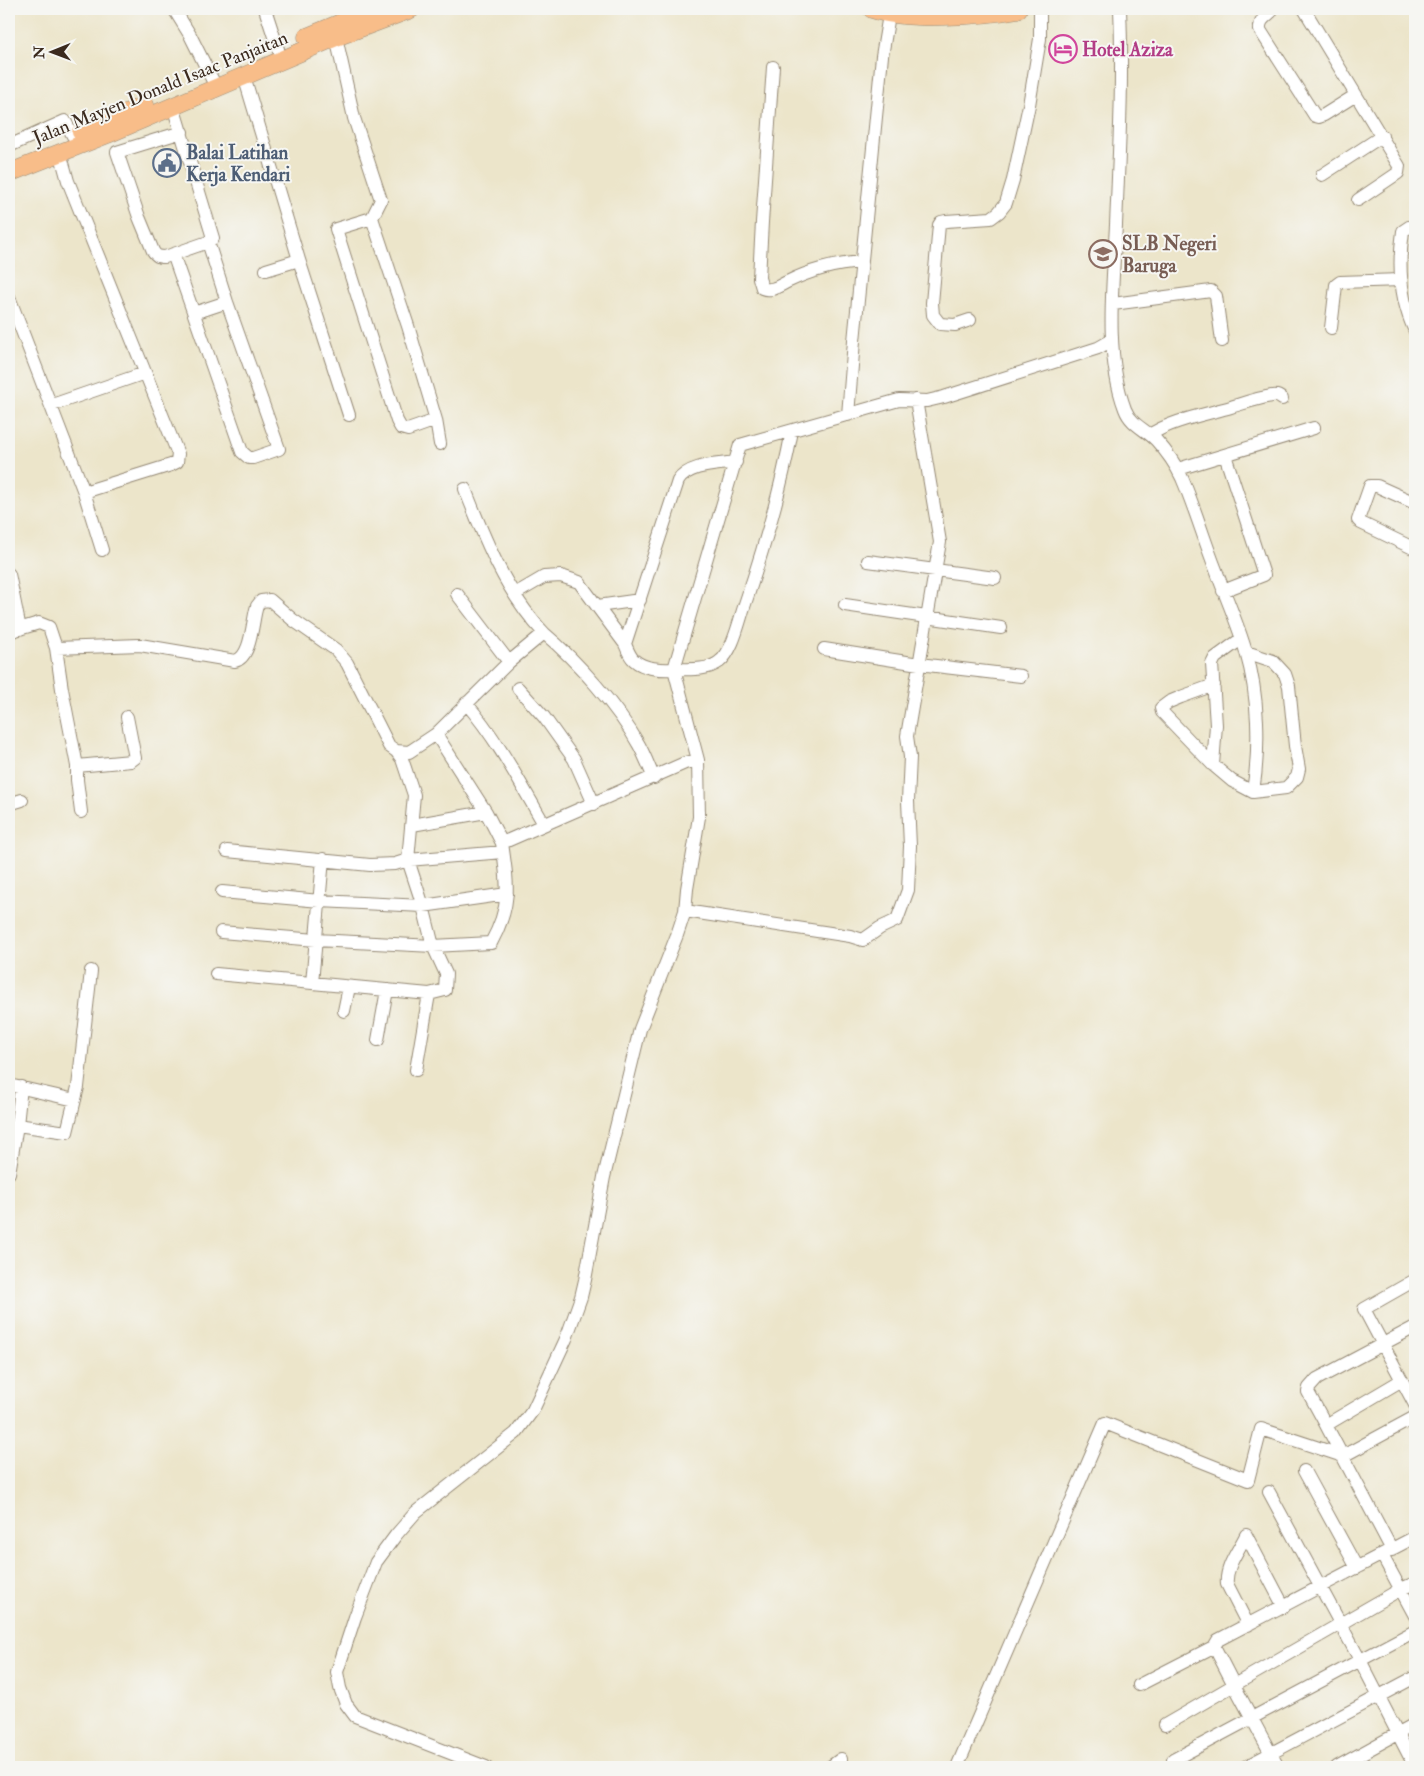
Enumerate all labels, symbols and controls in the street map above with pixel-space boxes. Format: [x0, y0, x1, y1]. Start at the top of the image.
street label: Jalan Mayjen Donald Isaac Panjaitan [28, 26, 292, 151]
north arrow [28, 28, 78, 78]
hotel icon: Hotel Aziza [1048, 34, 1078, 64]
place label: Hotel Aziza [1082, 38, 1174, 62]
text: N [31, 45, 48, 60]
place label: Balai Latihan Kerja Kendari [186, 141, 290, 187]
public building icon: Balai Latihan Kerja Kendari [152, 148, 182, 178]
place label: SLB Negeri Baruga [1122, 232, 1217, 279]
school or university icon: SLB Negeri Baruga [1088, 239, 1118, 269]

